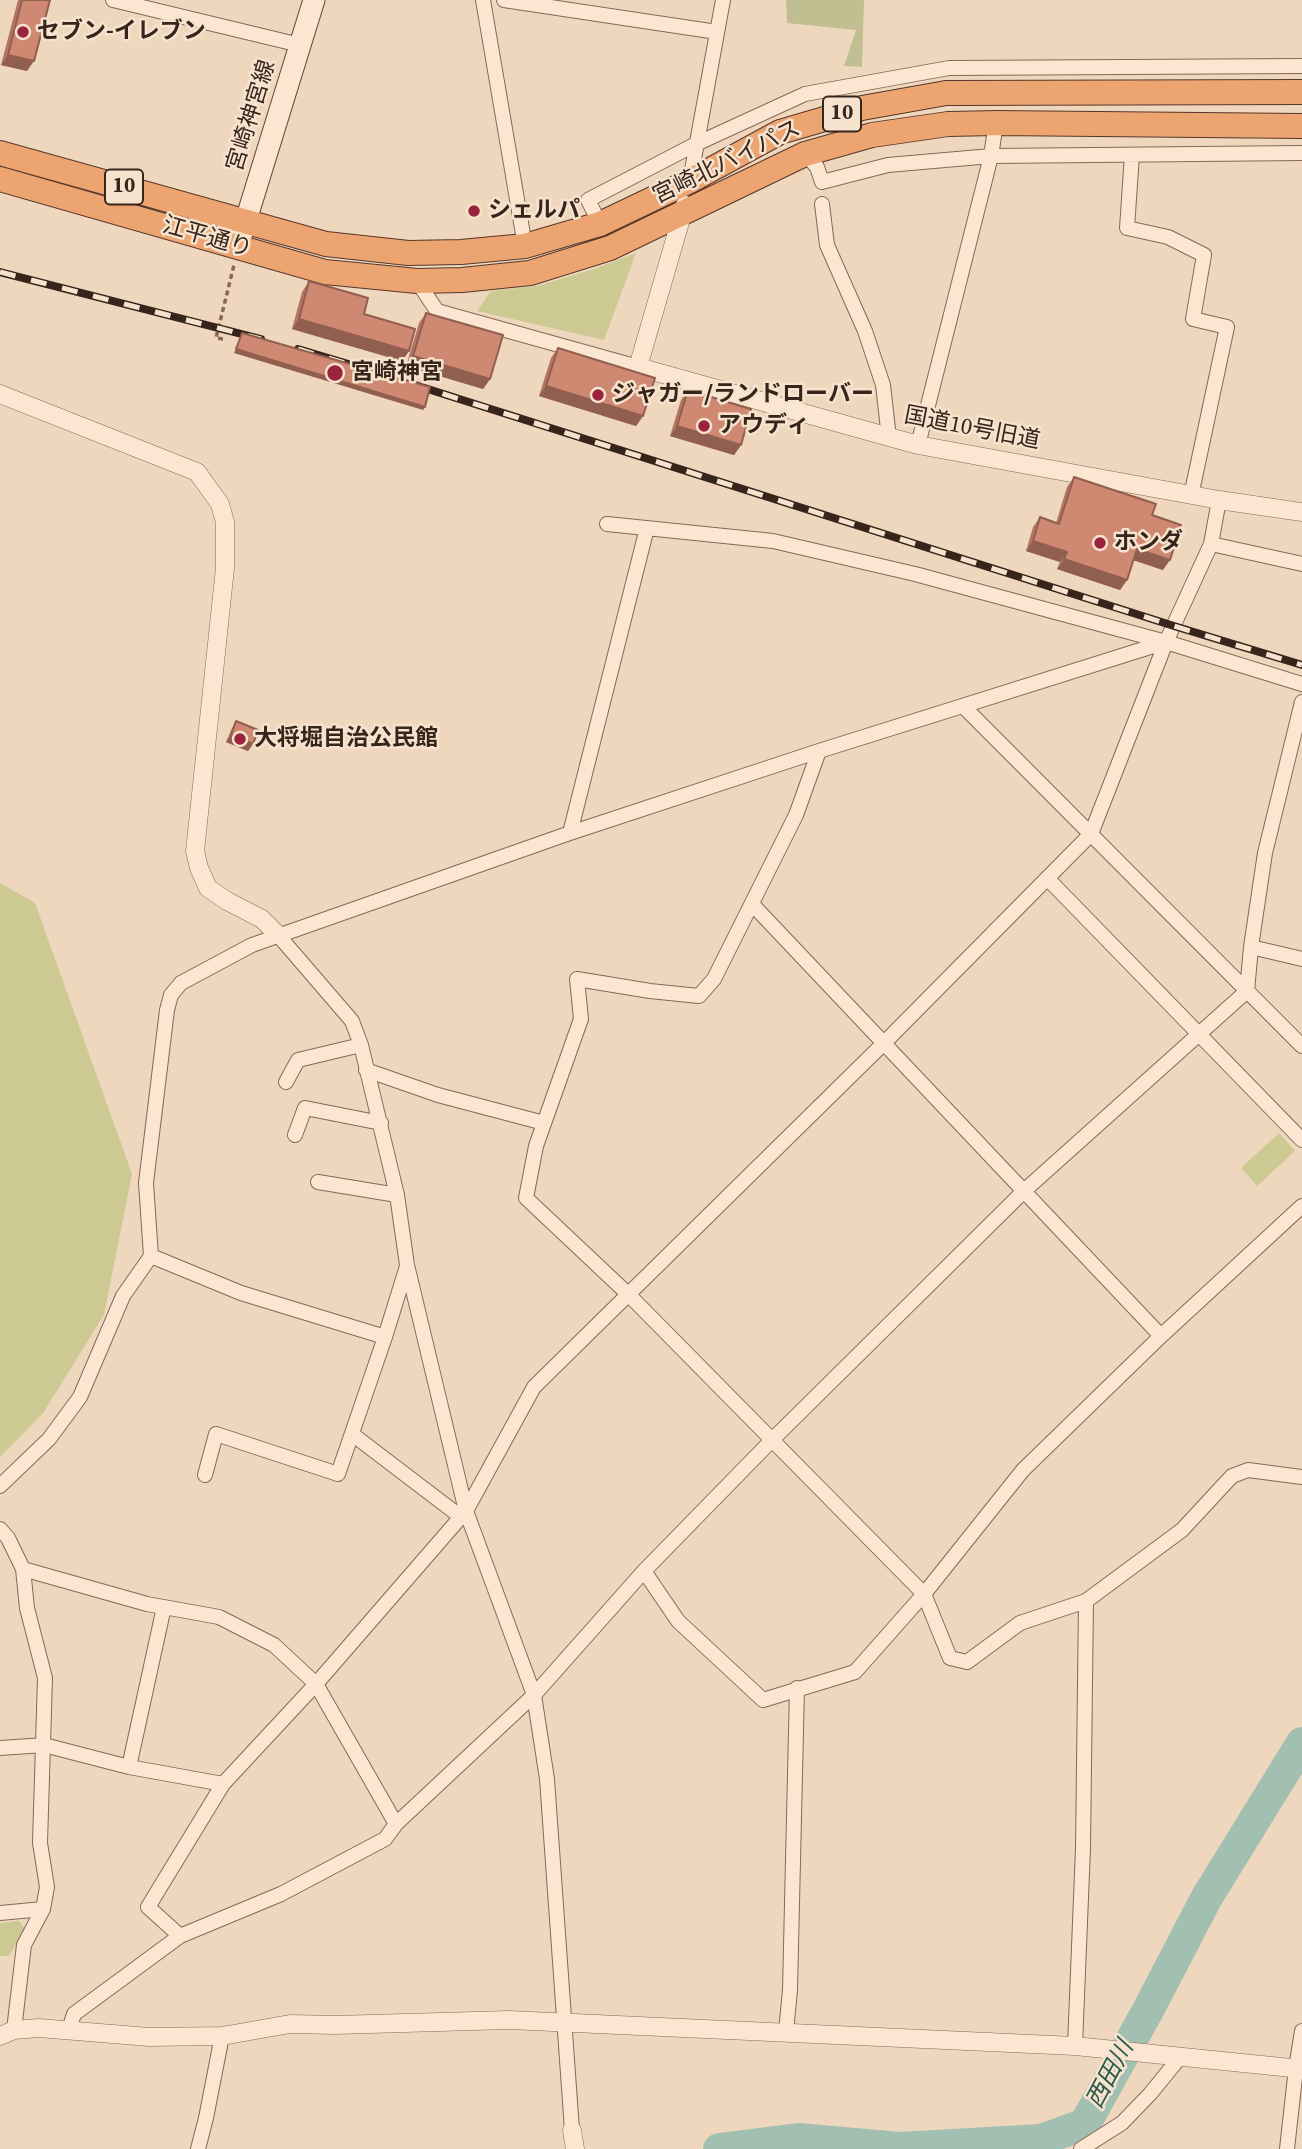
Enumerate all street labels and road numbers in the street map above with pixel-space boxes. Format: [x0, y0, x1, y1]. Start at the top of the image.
street label: 宮崎神宮線 [222, 57, 282, 175]
road number: 10 [823, 96, 861, 132]
street label: 宮崎北バイパス [649, 115, 805, 211]
road number: 10 [105, 170, 143, 204]
street label: 江平通り [159, 212, 255, 264]
street label: 国道10号旧道 [902, 402, 1042, 456]

